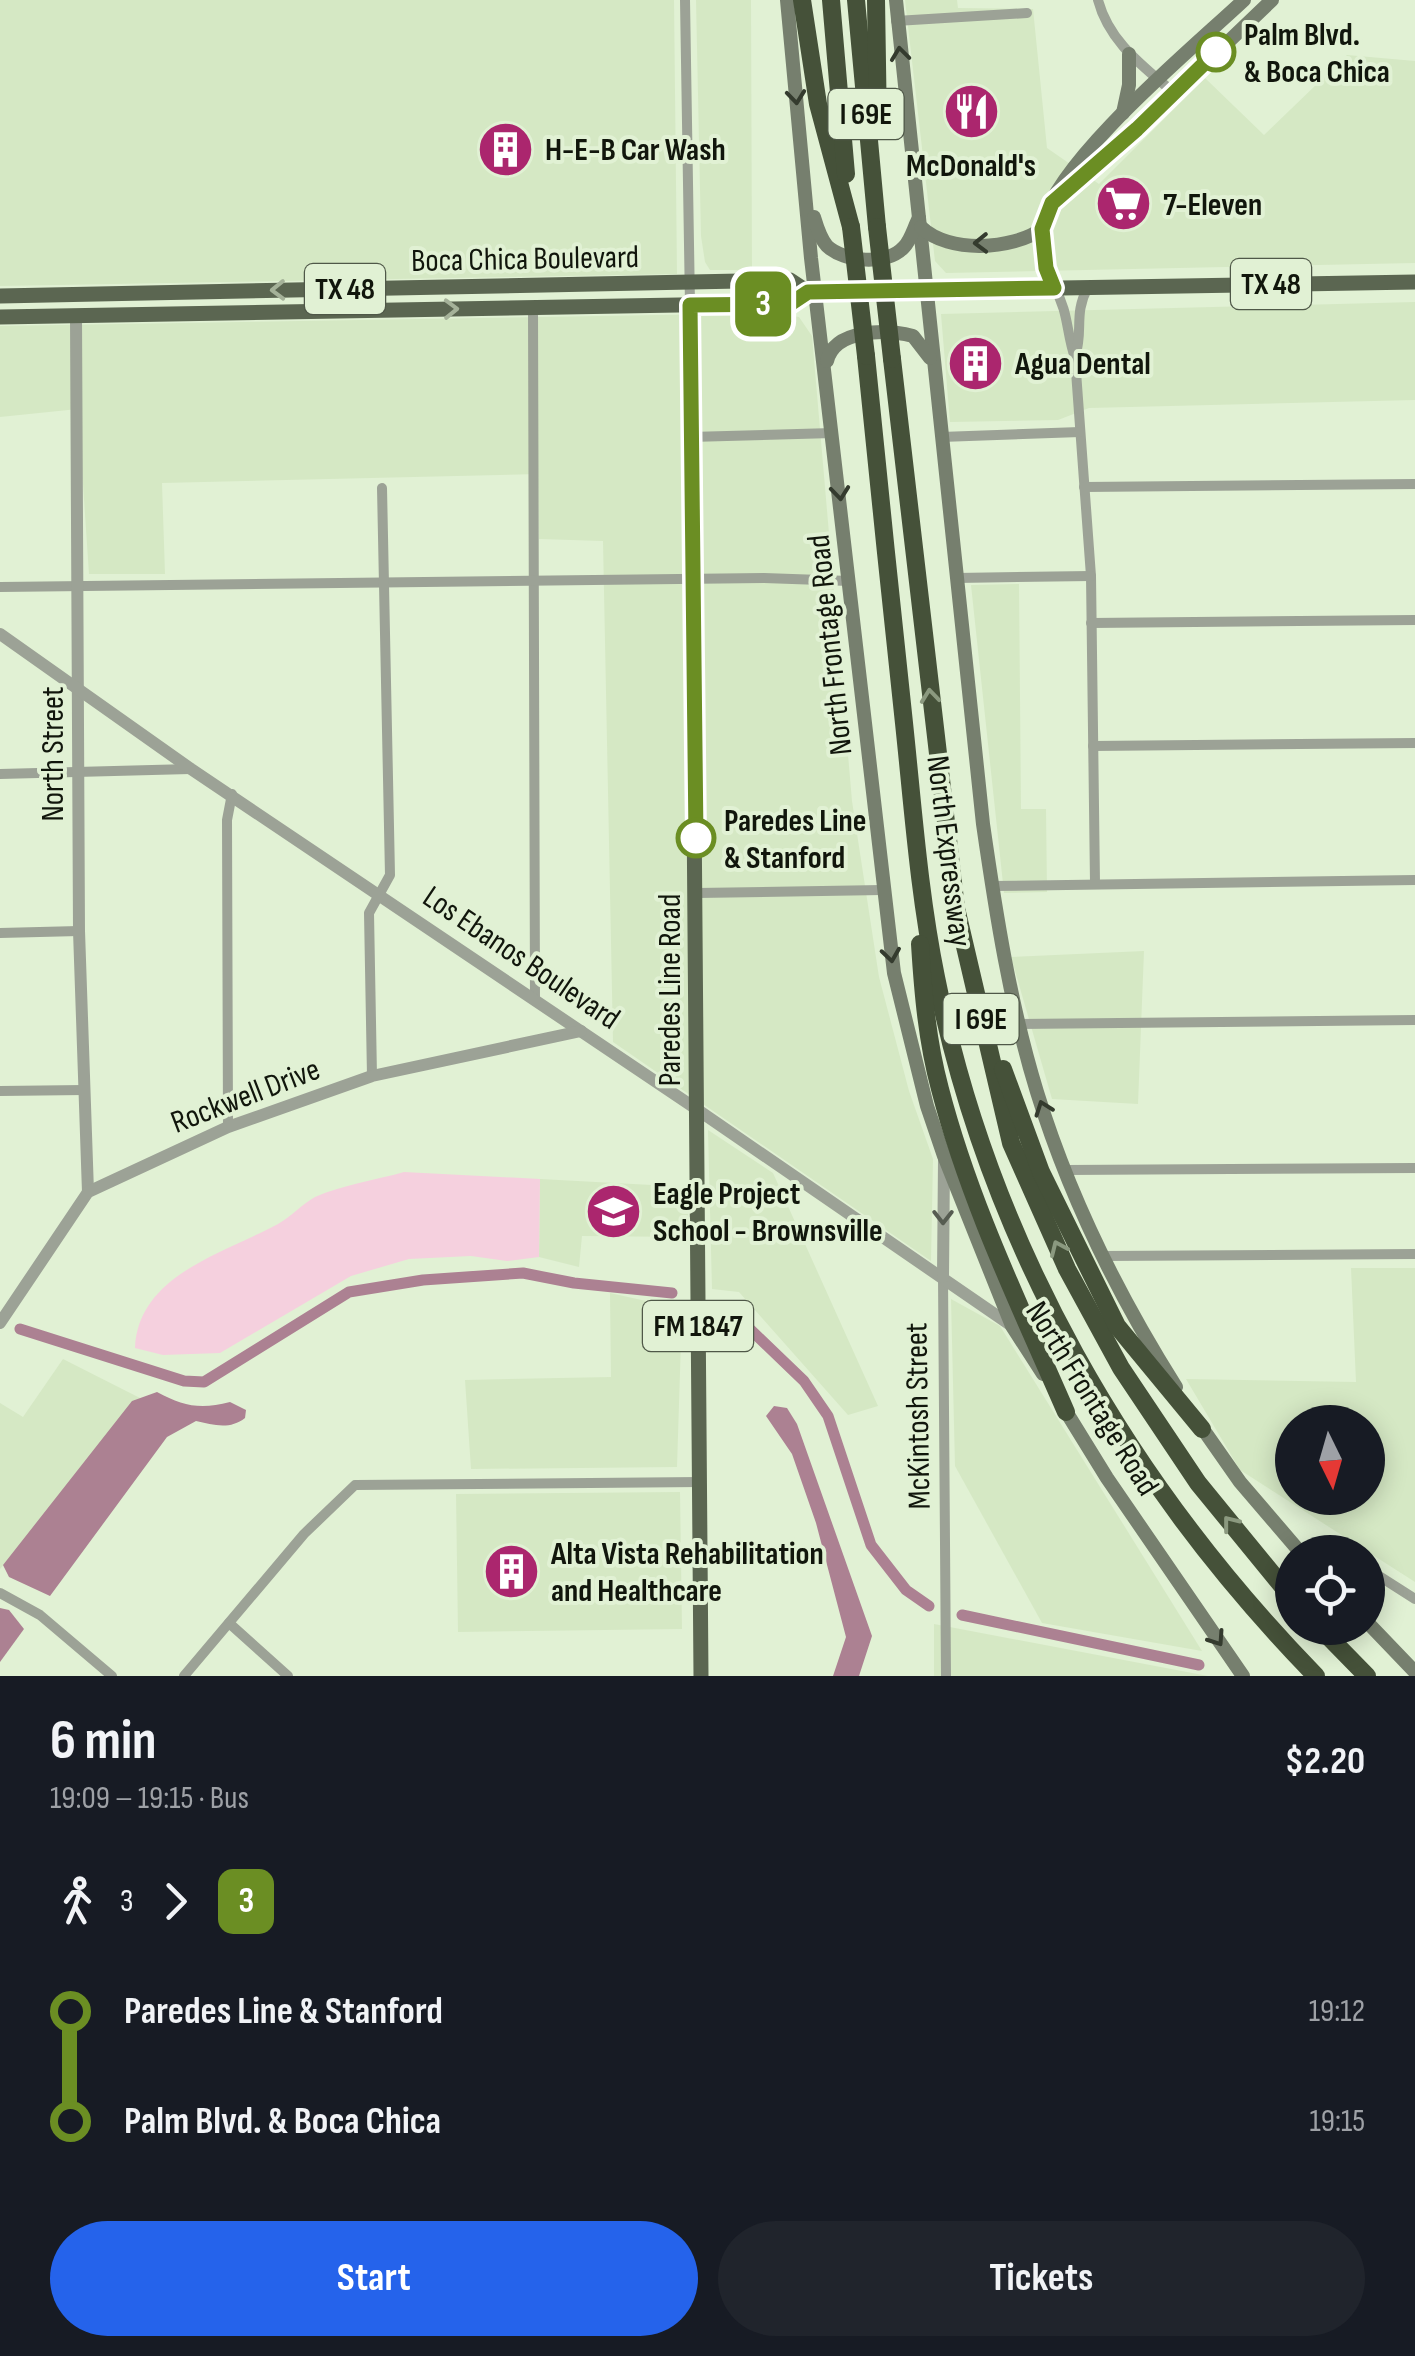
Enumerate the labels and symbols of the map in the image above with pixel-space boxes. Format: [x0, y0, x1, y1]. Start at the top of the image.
place label: Palm Blvd. & Boca Chica [1244, 16, 1390, 92]
marker: Palm Blvd. & Boca Chica [1197, 33, 1235, 71]
one-way arrow [890, 45, 911, 61]
restaurant icon: McDonald's [941, 81, 1001, 141]
one-way arrow [785, 89, 806, 105]
road number: I 69E [828, 89, 904, 139]
building icon: H-E-B Car Wash [476, 119, 536, 179]
place label: H-E-B Car Wash [545, 131, 726, 170]
place label: McDonald's [906, 147, 1036, 186]
supermarket icon: 7-Eleven [1094, 174, 1154, 234]
place label: 7-Eleven [1163, 186, 1262, 225]
one-way arrow [972, 233, 988, 254]
street label: Boca Chica Boulevard [411, 238, 639, 281]
road number: TX 48 [1231, 259, 1311, 309]
road number: TX 48 [305, 264, 385, 314]
line badge: 3 [730, 272, 796, 336]
one-way arrow [269, 280, 285, 301]
one-way arrow [444, 298, 460, 320]
building icon: Agua Dental [946, 333, 1006, 393]
place label: Agua Dental [1014, 345, 1151, 384]
one-way arrow [829, 485, 850, 501]
street label: North Frontage Road [800, 533, 861, 757]
street label: North Street [34, 686, 73, 822]
one-way arrow [920, 688, 941, 704]
street label: North Expressway [917, 753, 980, 949]
place label: Paredes Line & Stanford [724, 802, 866, 878]
marker: Paredes Line & Stanford [677, 819, 715, 857]
street label: Los Ebanos Boulevard [415, 878, 627, 1039]
street label: Paredes Line Road [651, 894, 690, 1086]
one-way arrow [880, 947, 901, 963]
road number: I 69E [944, 994, 1018, 1044]
street label: Rockwell Drive [166, 1050, 325, 1143]
one-way arrow [1034, 1100, 1055, 1117]
place label: Eagle Project School - Brownsville [653, 1175, 883, 1251]
school or university icon: Eagle Project School - Brownsville [584, 1181, 644, 1241]
one-way arrow [932, 1209, 953, 1225]
one-way arrow [1050, 1241, 1070, 1259]
street label: North Frontage Road [1016, 1295, 1167, 1503]
road number: FM 1847 [643, 1301, 753, 1351]
street label: McKintosh Street [897, 1322, 940, 1510]
north arrow [1275, 1405, 1385, 1515]
one-way arrow [1224, 1516, 1242, 1534]
place label: Alta Vista Rehabilitation and Healthcare [550, 1535, 824, 1611]
building icon: Alta Vista Rehabilitation and Healthcare [482, 1541, 542, 1601]
one-way arrow [1205, 1628, 1224, 1646]

